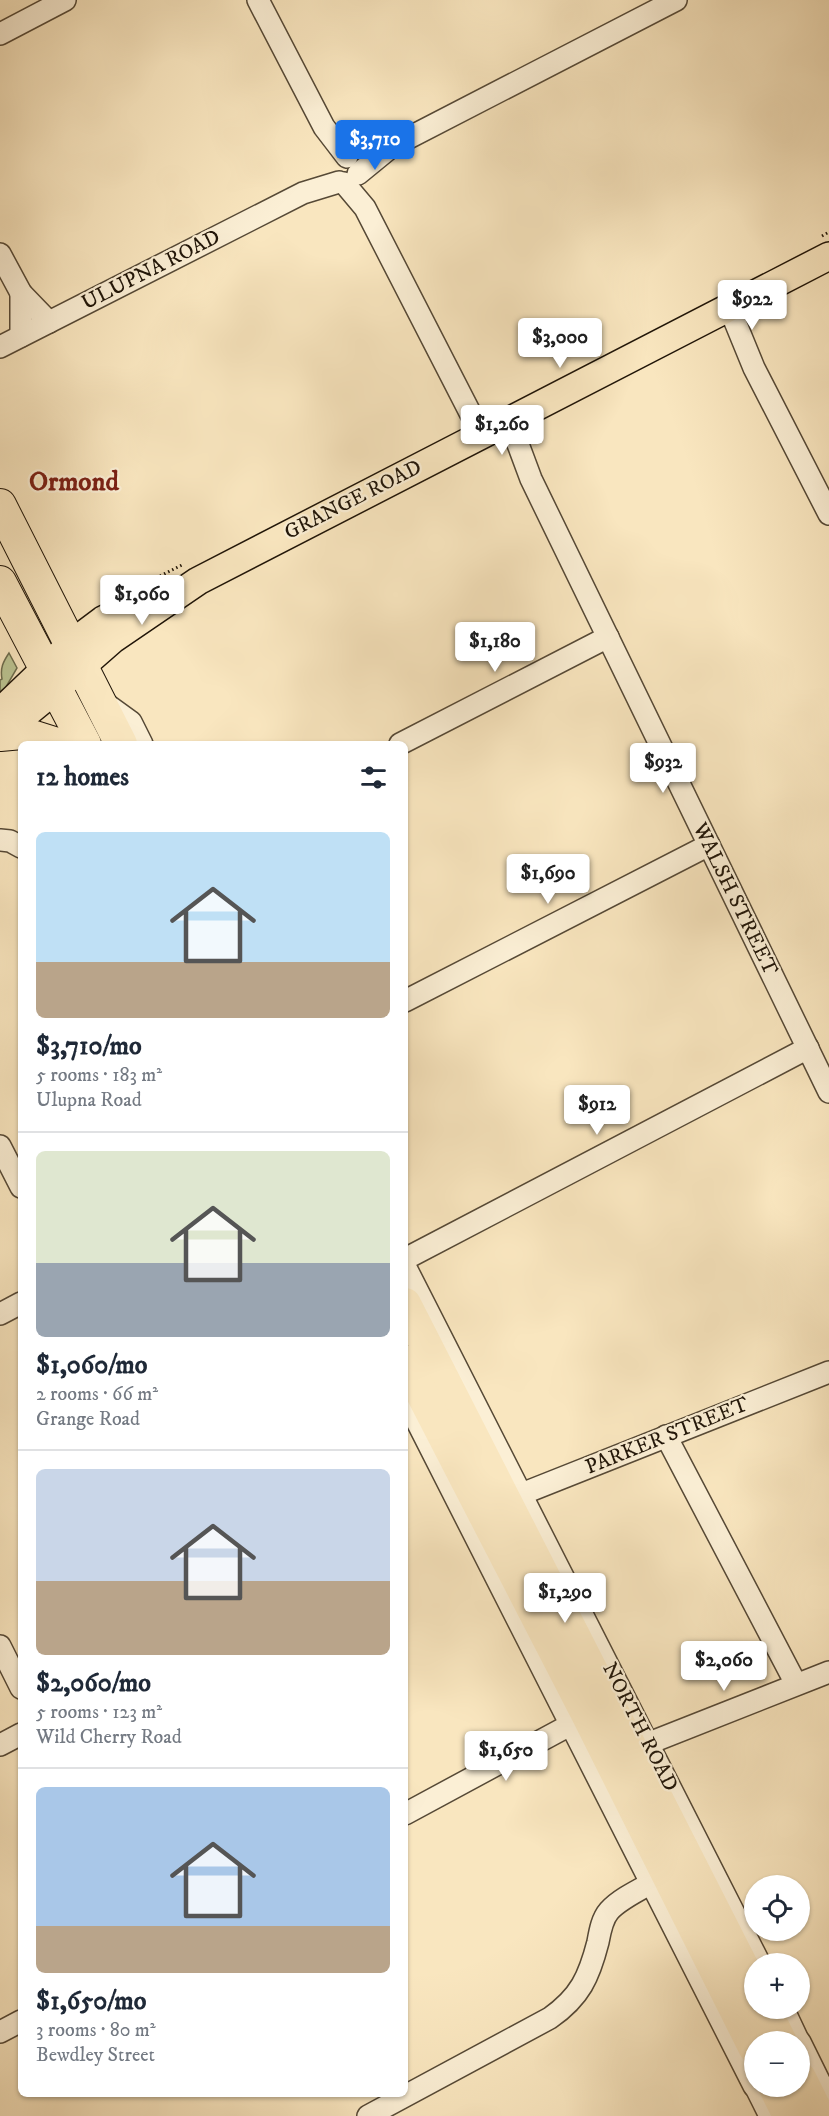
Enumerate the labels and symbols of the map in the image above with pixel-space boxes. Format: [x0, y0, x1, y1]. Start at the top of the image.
pin: $3,710 [326, 120, 424, 171]
street label: ULUPNA ROAD [77, 224, 225, 316]
pin: $922 [716, 280, 788, 331]
pin: $3,000 [511, 318, 609, 369]
pin: $1,260 [453, 405, 551, 456]
street label: GRANGE ROAD [280, 454, 426, 546]
district label: Ormond [29, 465, 120, 499]
pin: $1,060 [93, 575, 191, 626]
pin: $1,180 [446, 622, 544, 673]
pin: $932 [627, 743, 699, 794]
street label: WALSH STREET [686, 817, 783, 980]
pin: $1,690 [499, 854, 597, 905]
pin: $912 [561, 1085, 633, 1136]
street label: PARKER STREET [582, 1391, 752, 1481]
pin: $1,290 [516, 1573, 614, 1624]
pin: $2,060 [675, 1641, 773, 1692]
street label: NORTH ROAD [596, 1658, 684, 1796]
pin: $1,650 [457, 1731, 555, 1782]

